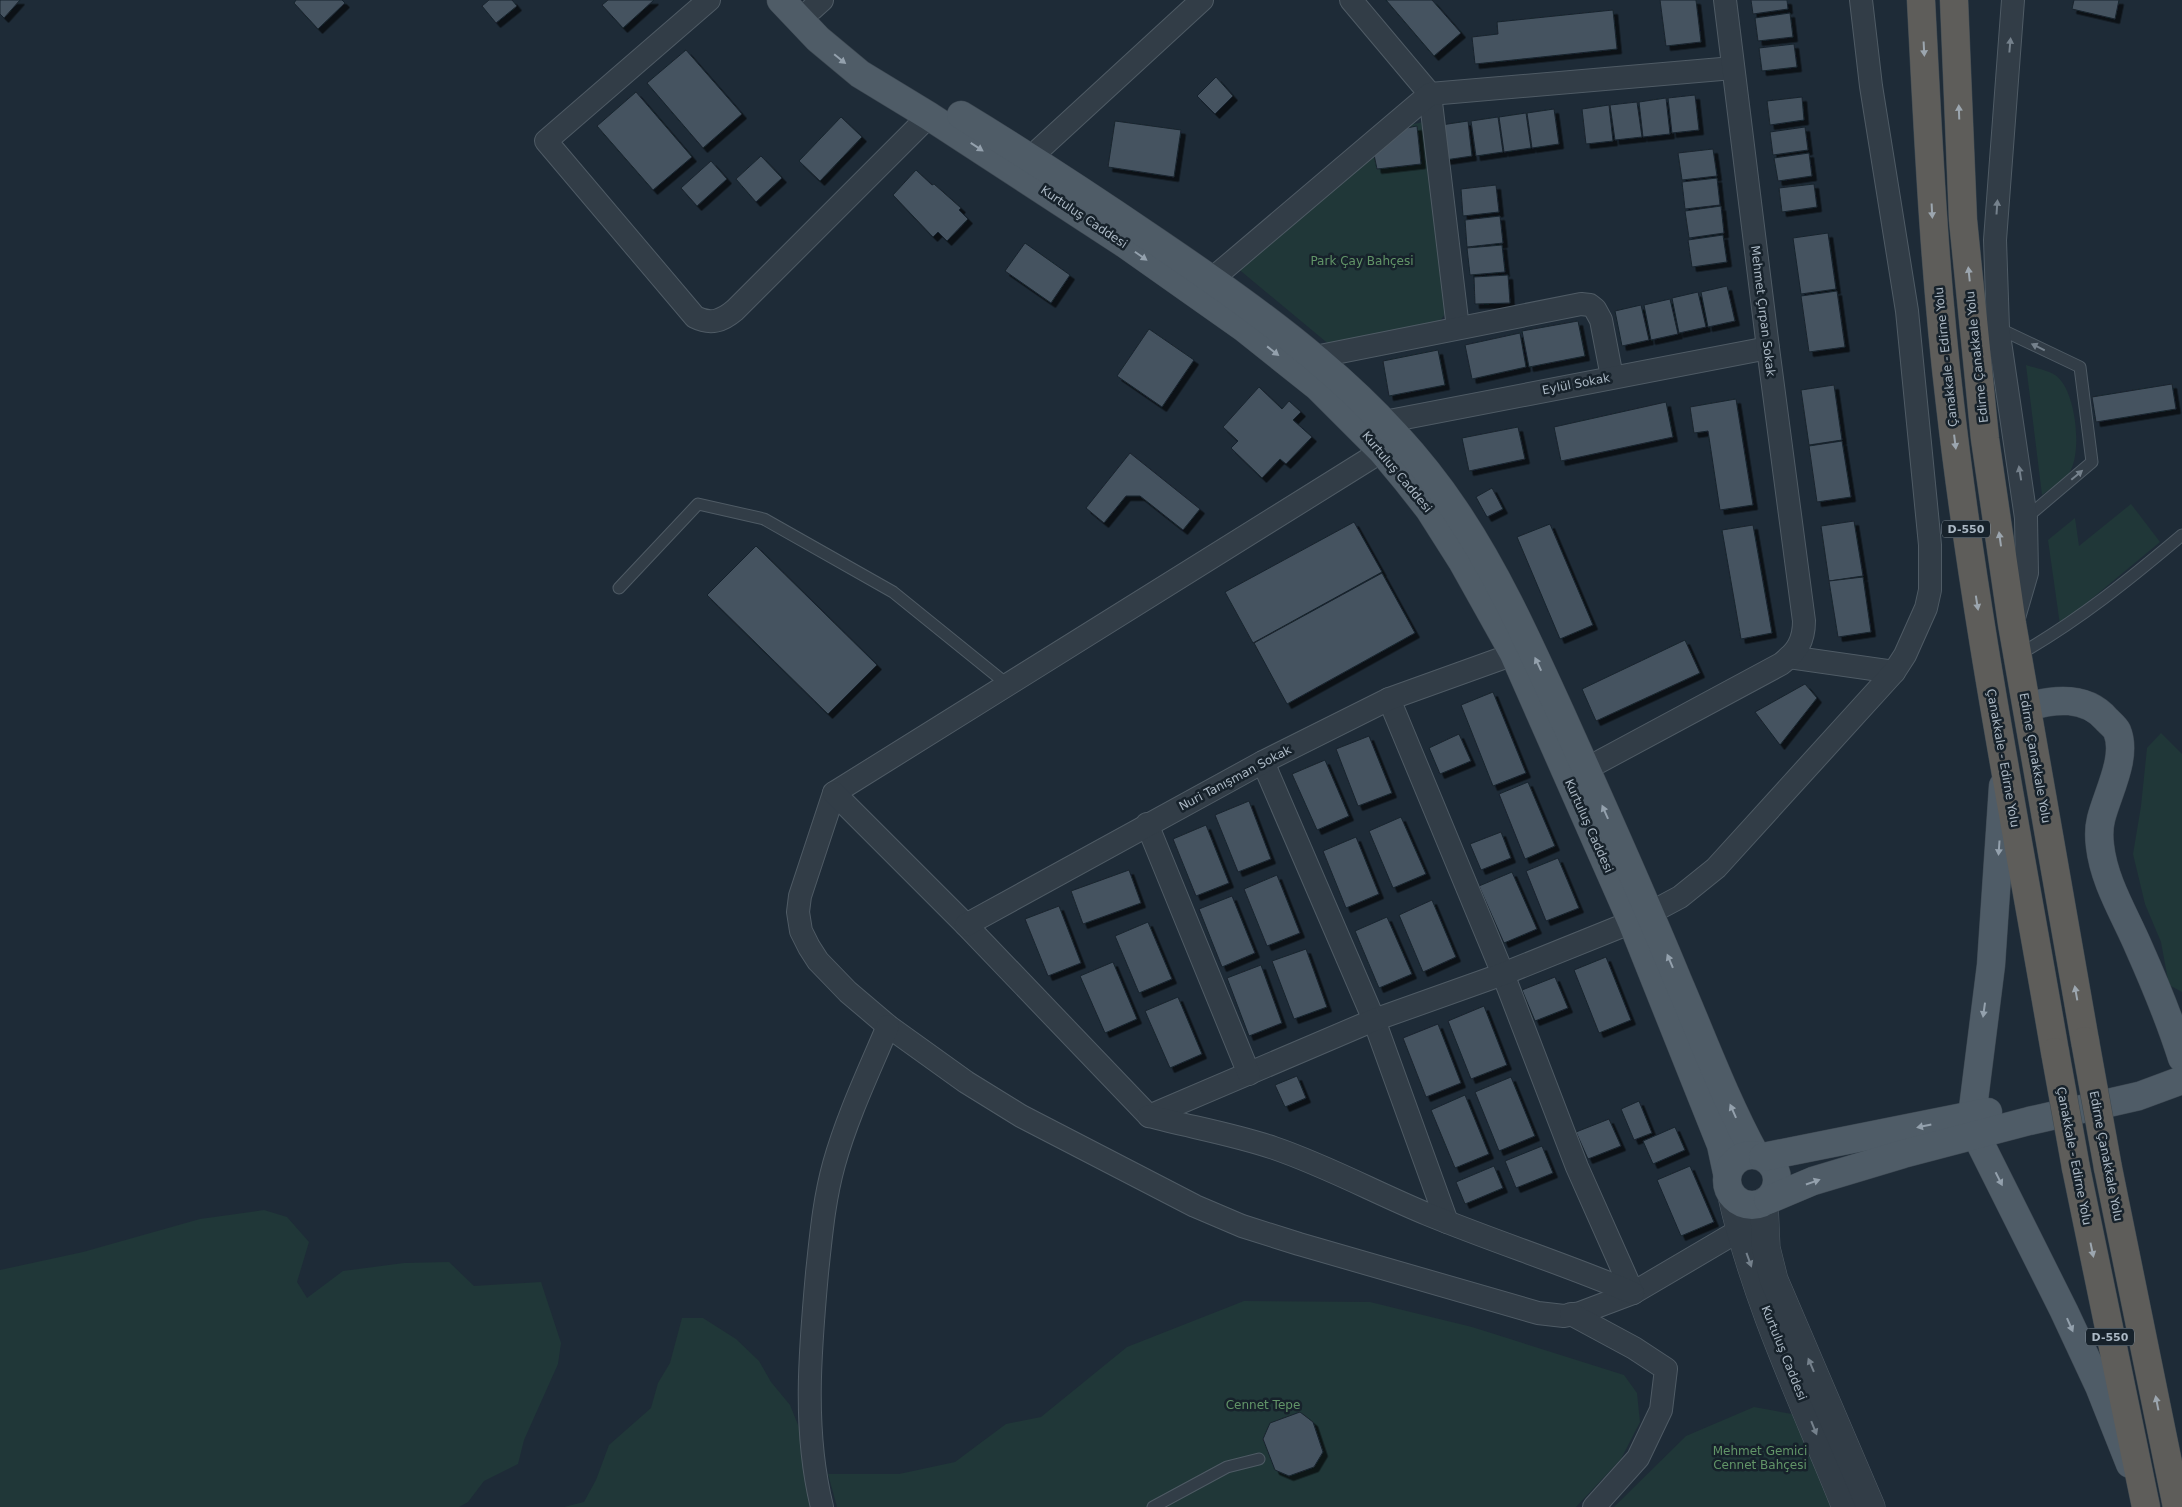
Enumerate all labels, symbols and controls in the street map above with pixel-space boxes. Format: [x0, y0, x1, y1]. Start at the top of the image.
one-way arrow [2006, 37, 2014, 53]
one-way arrow [1920, 41, 1928, 57]
one-way arrow [834, 53, 847, 64]
one-way arrow [1954, 103, 1962, 119]
one-way arrow [970, 142, 983, 152]
street label: Kurtuluş Caddesi [1038, 183, 1130, 251]
one-way arrow [1993, 199, 2001, 215]
one-way arrow [1929, 203, 1937, 219]
street label: Mehmet Çırpan Sokak [1748, 245, 1778, 377]
one-way arrow [1135, 251, 1148, 261]
park label: Park Çay Bahçesi [1310, 254, 1414, 268]
one-way arrow [1965, 265, 1973, 281]
street label: Çanakkale - Edirne Yolu [1932, 286, 1960, 428]
street label: Edirne Çanakkale Yolu [1963, 290, 1991, 424]
one-way arrow [2031, 343, 2045, 351]
one-way arrow [1267, 345, 1280, 356]
street label: Eylül Sokak [1541, 371, 1611, 397]
street label: Kurtuluş Caddesi [1359, 429, 1435, 515]
one-way arrow [1951, 435, 1959, 451]
one-way arrow [2015, 464, 2023, 480]
one-way arrow [2070, 469, 2083, 480]
road number: D-550 [1942, 520, 1990, 538]
one-way arrow [1996, 531, 2004, 547]
one-way arrow [1974, 596, 1982, 612]
one-way arrow [1534, 657, 1542, 671]
street label: Çanakkale - Edirne Yolu [1984, 688, 2022, 828]
street label: Edirne Çanakkale Yolu [2017, 692, 2053, 824]
street label: Nuri Tanışman Sokak [1177, 742, 1294, 814]
street label: Kurtuluş Caddesi [1562, 777, 1616, 875]
one-way arrow [1601, 805, 1609, 819]
one-way arrow [1994, 841, 2002, 857]
one-way arrow [1666, 954, 1674, 968]
one-way arrow [2072, 985, 2080, 1001]
one-way arrow [1980, 1002, 1988, 1018]
street label: Çanakkale - Edirne Yolu [2054, 1086, 2094, 1226]
street label: Edirne Çanakkale Yolu [2087, 1090, 2125, 1222]
one-way arrow [1729, 1104, 1737, 1118]
one-way arrow [1917, 1122, 1932, 1130]
one-way arrow [1995, 1171, 2003, 1186]
one-way arrow [1806, 1178, 1821, 1186]
one-way arrow [2089, 1242, 2097, 1258]
one-way arrow [1745, 1253, 1753, 1268]
street label: Kurtuluş Caddesi [1759, 1304, 1809, 1402]
one-way arrow [2067, 1318, 2075, 1332]
road number: D-550 [2086, 1328, 2134, 1345]
one-way arrow [1807, 1357, 1815, 1372]
one-way arrow [2152, 1395, 2160, 1411]
park label: Cennet Tepe [1226, 1398, 1300, 1412]
one-way arrow [1810, 1421, 1818, 1436]
park label: Mehmet Gemici Cennet Bahçesi [1713, 1444, 1807, 1472]

